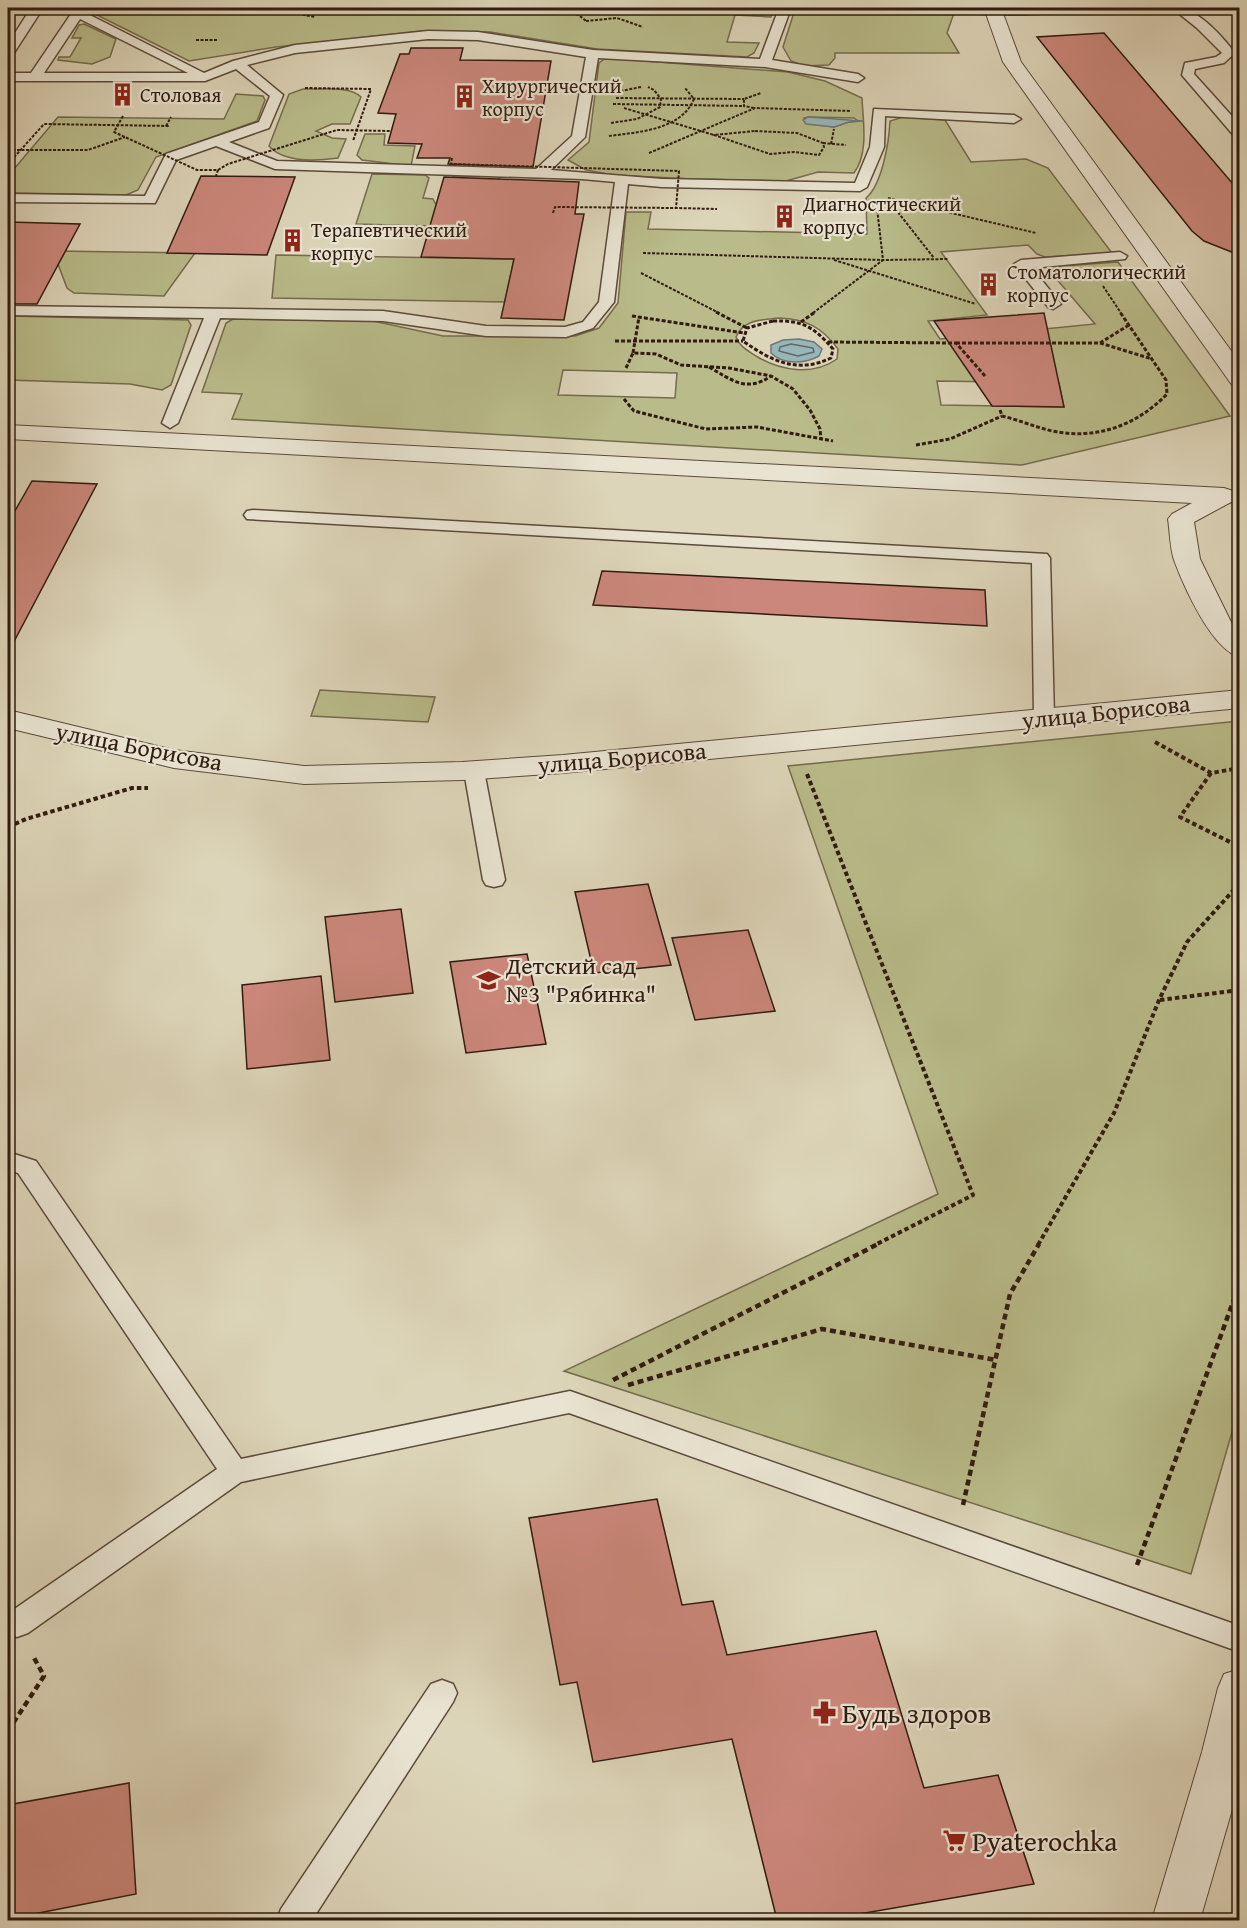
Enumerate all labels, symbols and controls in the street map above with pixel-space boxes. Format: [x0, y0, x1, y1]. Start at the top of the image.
place label: Хирургический корпус [482, 71, 622, 123]
place label: Столовая [140, 80, 221, 109]
building icon: Столовая [109, 82, 135, 108]
building icon: Хирургический корпус [451, 84, 477, 110]
place label: Диагностический корпус [802, 189, 961, 241]
building icon: Диагностический корпус [772, 203, 798, 229]
place label: Терапевтический корпус [311, 215, 467, 267]
building icon: Терапевтический корпус [280, 228, 306, 254]
place label: Стоматологический корпус [1007, 257, 1186, 309]
building icon: Стоматологический корпус [976, 271, 1002, 297]
street label: улица Борисова [1019, 685, 1192, 738]
street label: улица Борисова [52, 713, 226, 780]
street label: улица Борисова [535, 733, 708, 782]
place label: Детский сад №3 "Рябинка" [505, 948, 656, 1011]
school or university icon: Детский сад №3 "Рябинка" [475, 967, 501, 993]
place label: Будь здоров [842, 1692, 991, 1733]
pharmacy icon: Будь здоров [811, 1700, 837, 1726]
place label: Pyaterochka [972, 1820, 1118, 1861]
supermarket icon: Pyaterochka [941, 1828, 967, 1854]

